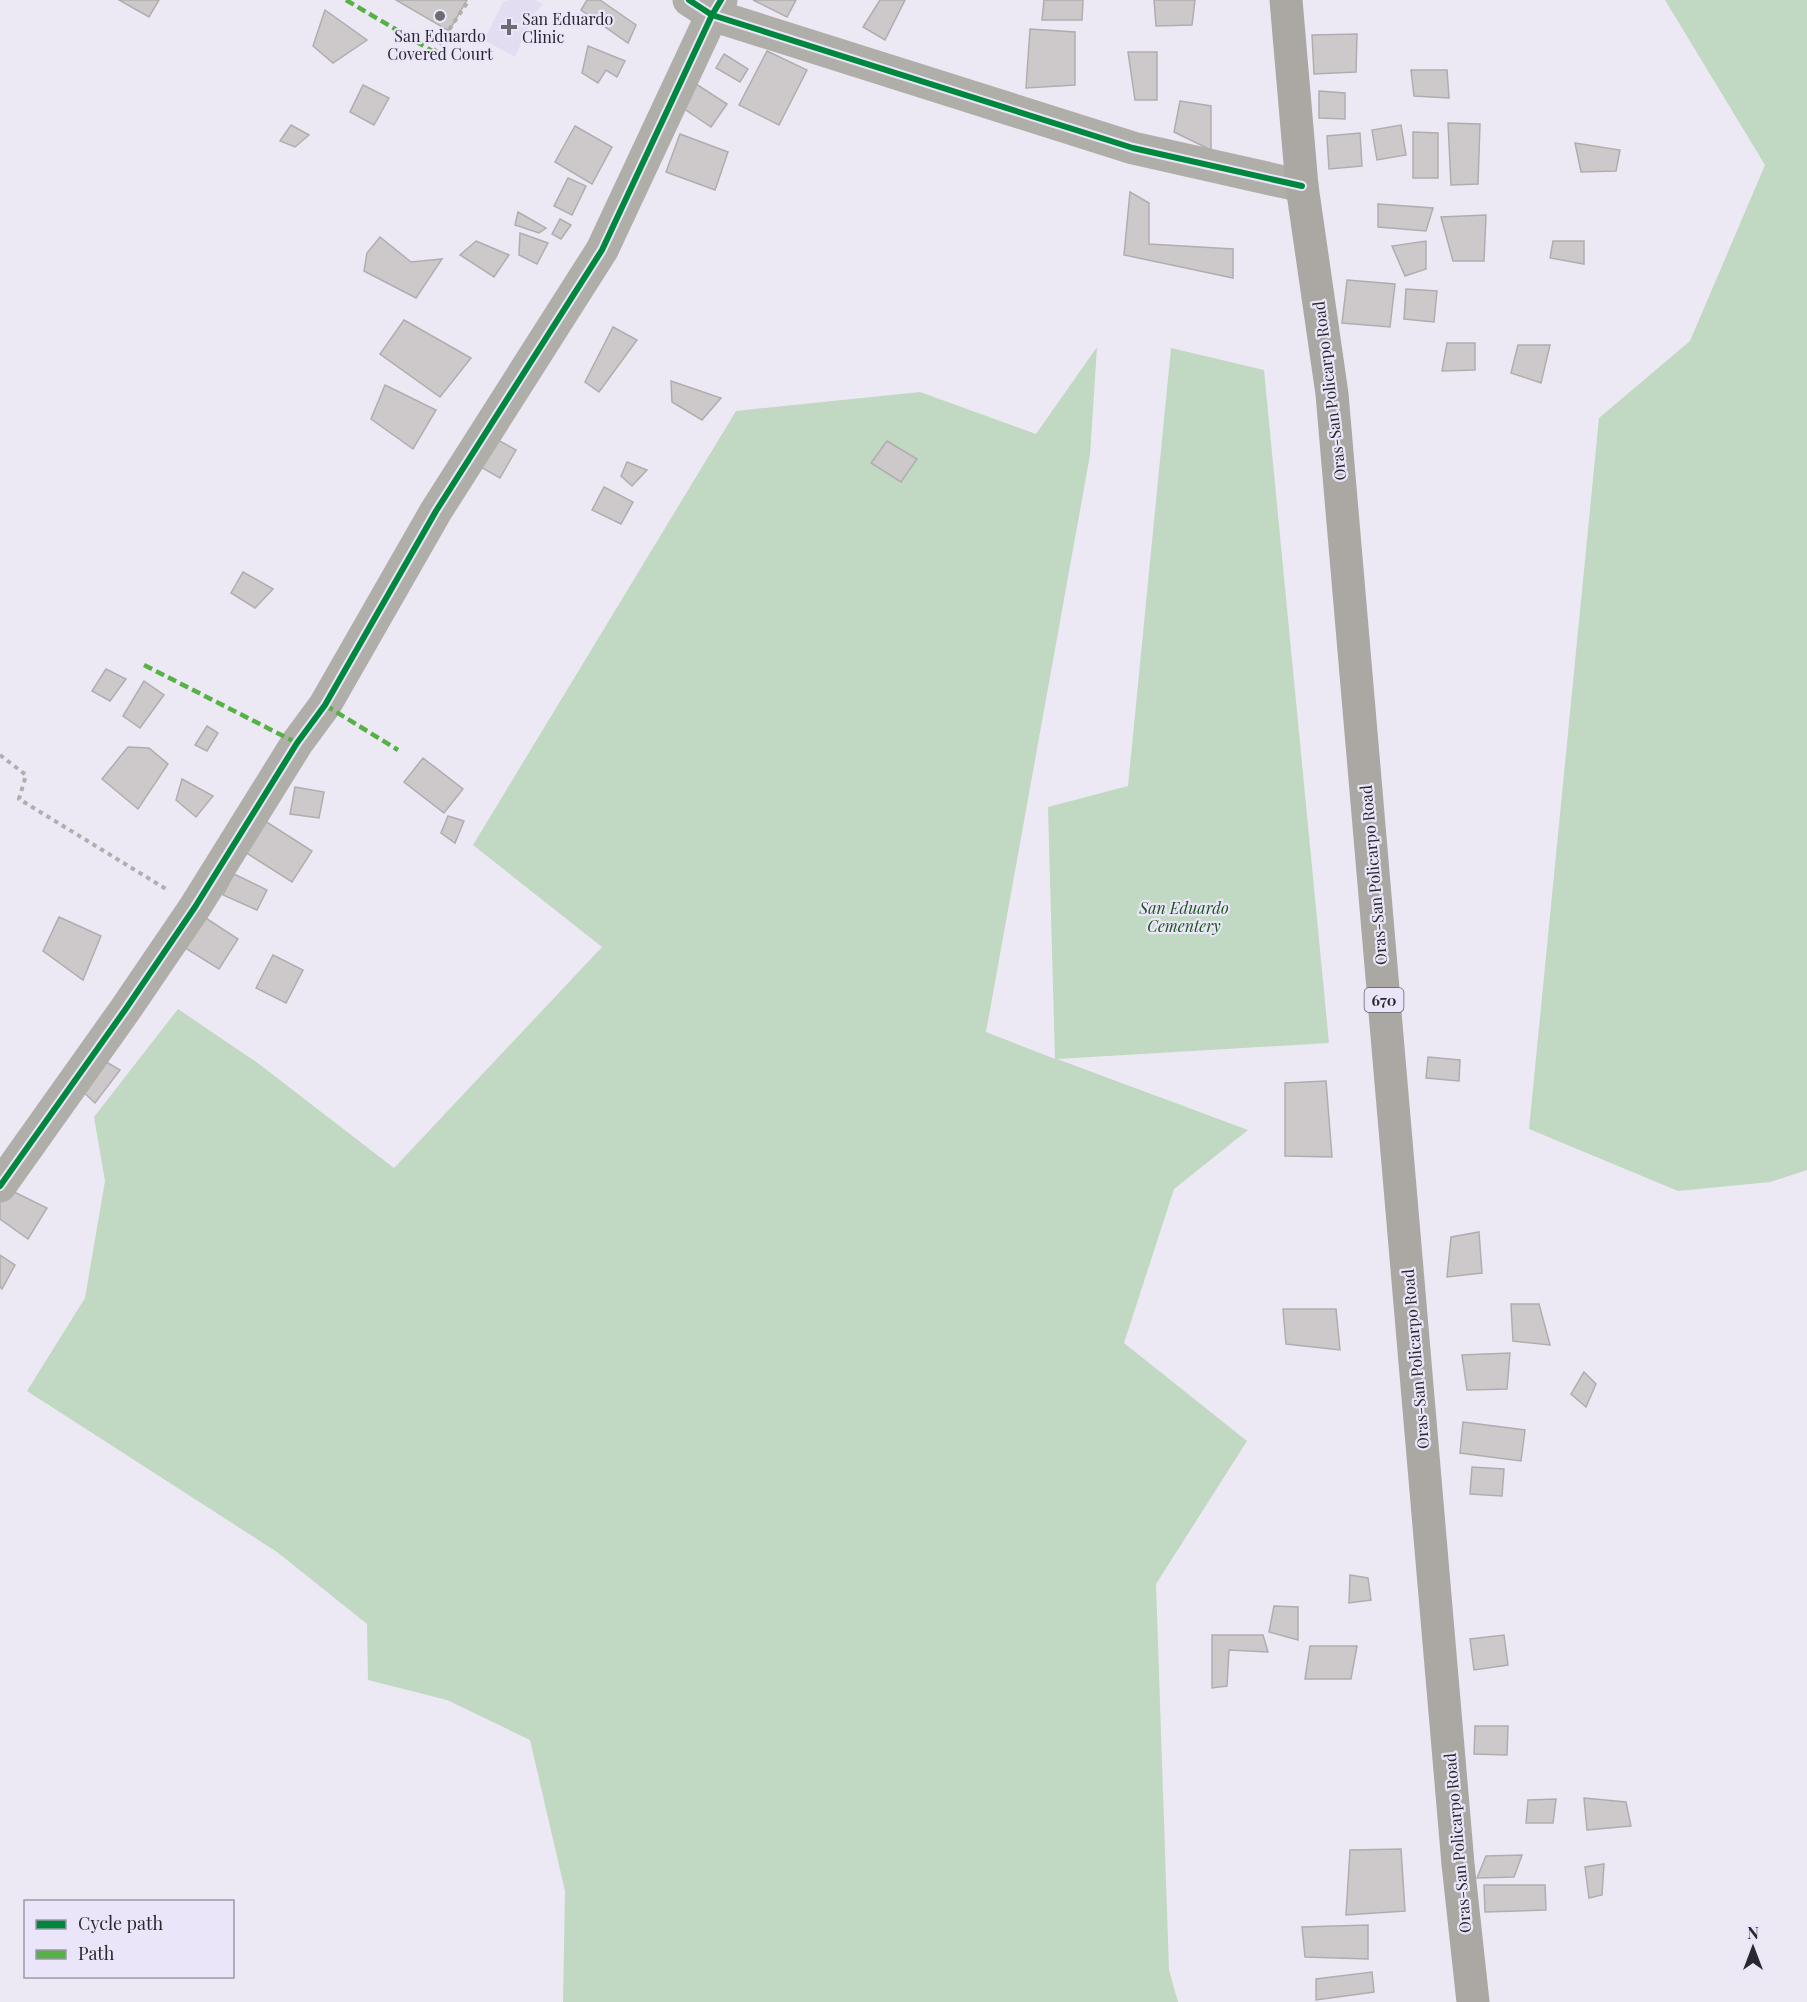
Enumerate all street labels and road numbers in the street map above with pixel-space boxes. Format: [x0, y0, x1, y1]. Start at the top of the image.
street label: Oras-San Policarpo Road [1308, 300, 1350, 482]
street label: Oras-San Policarpo Road [1355, 784, 1391, 966]
road number: 670 [1364, 988, 1404, 1012]
street label: Oras-San Policarpo Road [1397, 1268, 1433, 1450]
street label: Oras-San Policarpo Road [1439, 1752, 1475, 1934]

